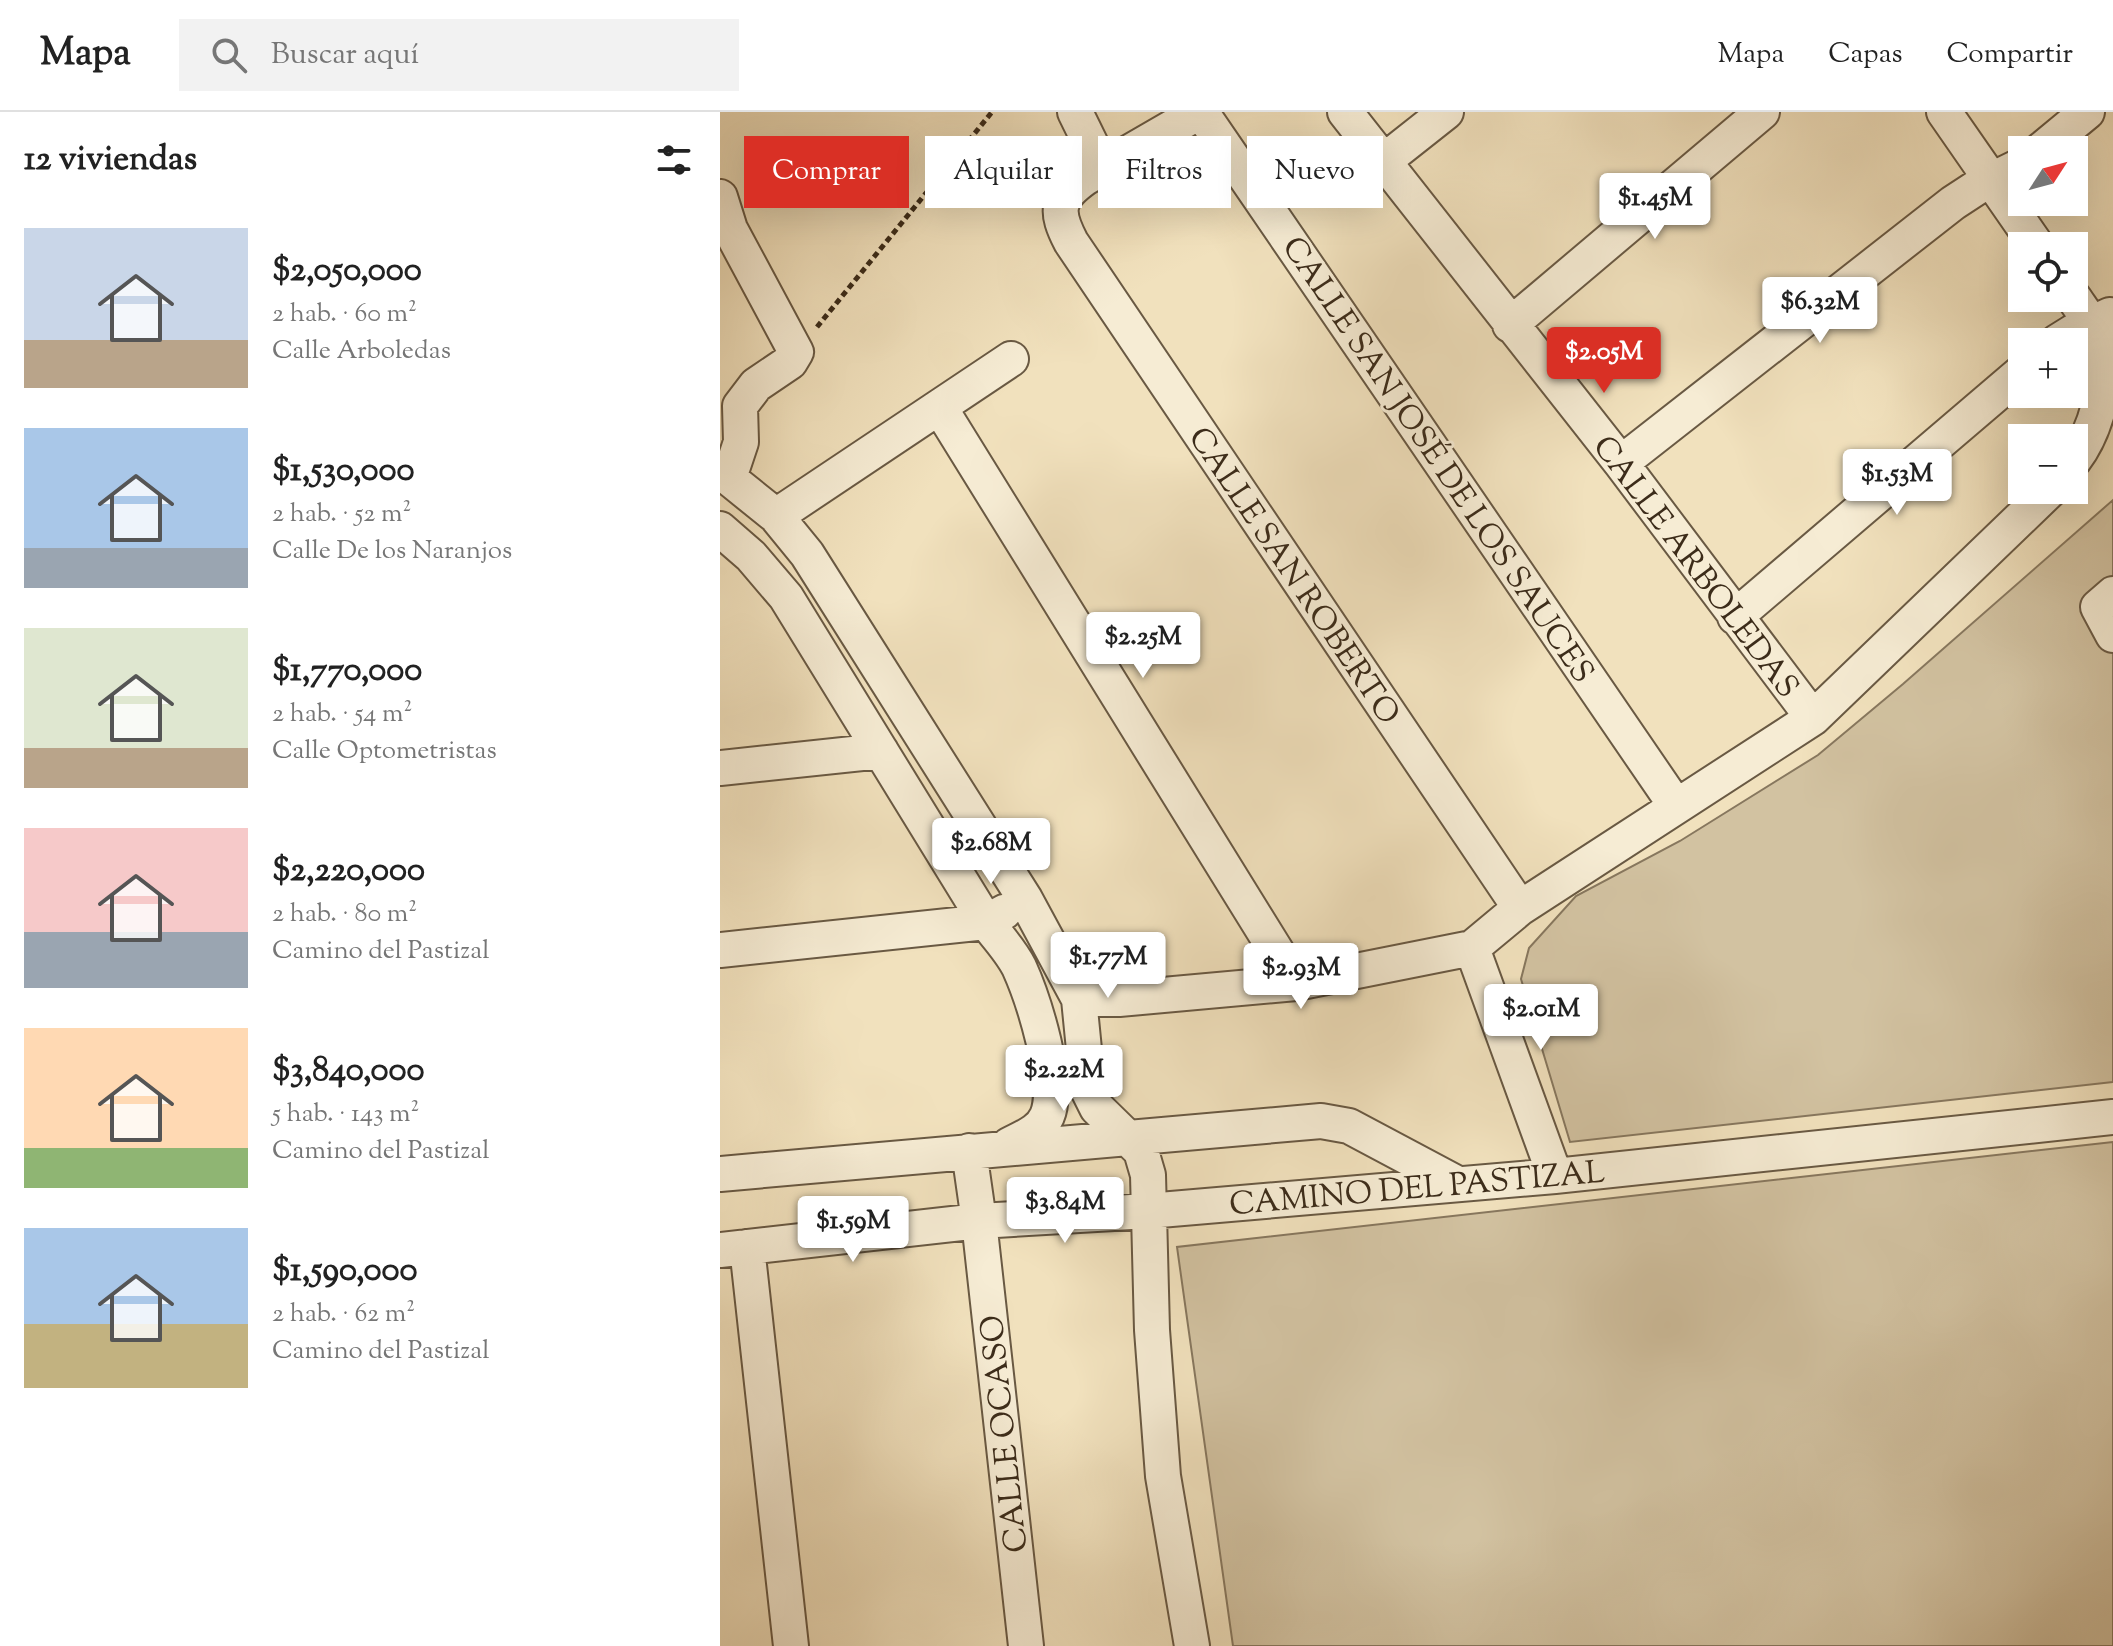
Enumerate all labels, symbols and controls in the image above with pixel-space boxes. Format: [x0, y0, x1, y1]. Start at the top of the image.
search box [179, 19, 739, 91]
text: Mapa [40, 28, 131, 82]
icon: search [207, 33, 251, 77]
text: Buscar aquí [271, 34, 419, 77]
text: Mapa [1718, 35, 1784, 75]
text: Capas [1828, 35, 1903, 75]
text: Compartir [1947, 35, 2073, 75]
text: 12 viviendas [24, 136, 197, 185]
chip: Comprar [744, 136, 909, 208]
chip: Alquilar [925, 136, 1082, 208]
chip: Filtros [1098, 136, 1231, 208]
chip: Nuevo [1247, 136, 1383, 208]
north arrow [2008, 136, 2088, 216]
map controls [2008, 136, 2088, 504]
icon: filters [652, 138, 696, 182]
pin: $1.45M [1590, 173, 1720, 241]
text: $1.45M [1617, 180, 1693, 217]
street label: CALLE SAN JOSÉ DE LOS SAUCES [1269, 228, 1604, 693]
button: locate [2008, 232, 2088, 312]
text: $2,050,000 [272, 247, 422, 296]
icon: home [88, 260, 184, 356]
pin: $6.32M [1755, 277, 1885, 345]
text: $6.32M [1780, 284, 1860, 321]
text: 2 hab. · 60 m² [272, 296, 417, 333]
pin: $2.05M [1539, 327, 1669, 395]
button: + [2008, 328, 2088, 408]
text: Calle Arboledas [272, 333, 451, 370]
text: $2.05M [1565, 334, 1643, 371]
street label: CALLE SAN ROBERTO [1175, 419, 1410, 735]
button: − [2008, 424, 2088, 504]
street label: CALLE ARBOLEDAS [1580, 427, 1809, 709]
text: $1,530,000 [272, 447, 414, 496]
pin: $1.53M [1832, 449, 1962, 517]
text: $1.53M [1861, 456, 1933, 493]
icon: home [88, 460, 184, 556]
text: 2 hab. · 52 m² [272, 496, 411, 533]
text: Calle De los Naranjos [272, 533, 512, 570]
pin: $2.25M [1078, 612, 1208, 680]
text: $2.25M [1104, 619, 1182, 656]
text: $1,770,000 [272, 647, 422, 696]
icon: home [88, 660, 184, 756]
text: 2 hab. · 54 m² [272, 696, 412, 733]
text: Calle Optometristas [272, 733, 497, 770]
pin: $2.68M [926, 818, 1056, 886]
text: $2.68M [950, 825, 1032, 862]
text: $2,220,000 [272, 847, 425, 896]
icon: home [88, 860, 184, 956]
text: 2 hab. · 80 m² [272, 896, 417, 933]
pin: $1.77M [1043, 932, 1173, 1000]
text: Camino del Pastizal [272, 933, 489, 970]
text: $1.77M [1069, 939, 1147, 976]
pin: $2.93M [1236, 943, 1366, 1011]
text: $2.93M [1261, 950, 1341, 987]
pin: $2.01M [1476, 984, 1606, 1052]
text: $2.01M [1502, 991, 1580, 1028]
pin: $2.22M [999, 1045, 1129, 1113]
text: $3,840,000 [272, 1047, 424, 1096]
text: $2.22M [1024, 1052, 1104, 1089]
icon: home [88, 1060, 184, 1156]
text: 5 hab. · 143 m² [272, 1096, 419, 1133]
text: Camino del Pastizal [272, 1133, 489, 1170]
street label: CAMINO DEL PASTIZAL [1228, 1151, 1607, 1229]
pin: $3.84M [1000, 1177, 1130, 1245]
text: $3.84M [1025, 1184, 1105, 1221]
pin: $1.59M [788, 1196, 918, 1264]
text: $1.59M [816, 1203, 890, 1240]
text: $1,590,000 [272, 1247, 418, 1296]
icon: home [88, 1260, 184, 1356]
text: 2 hab. · 62 m² [272, 1296, 415, 1333]
street label: CALLE OCASO [971, 1313, 1041, 1555]
text: Camino del Pastizal [272, 1333, 489, 1370]

